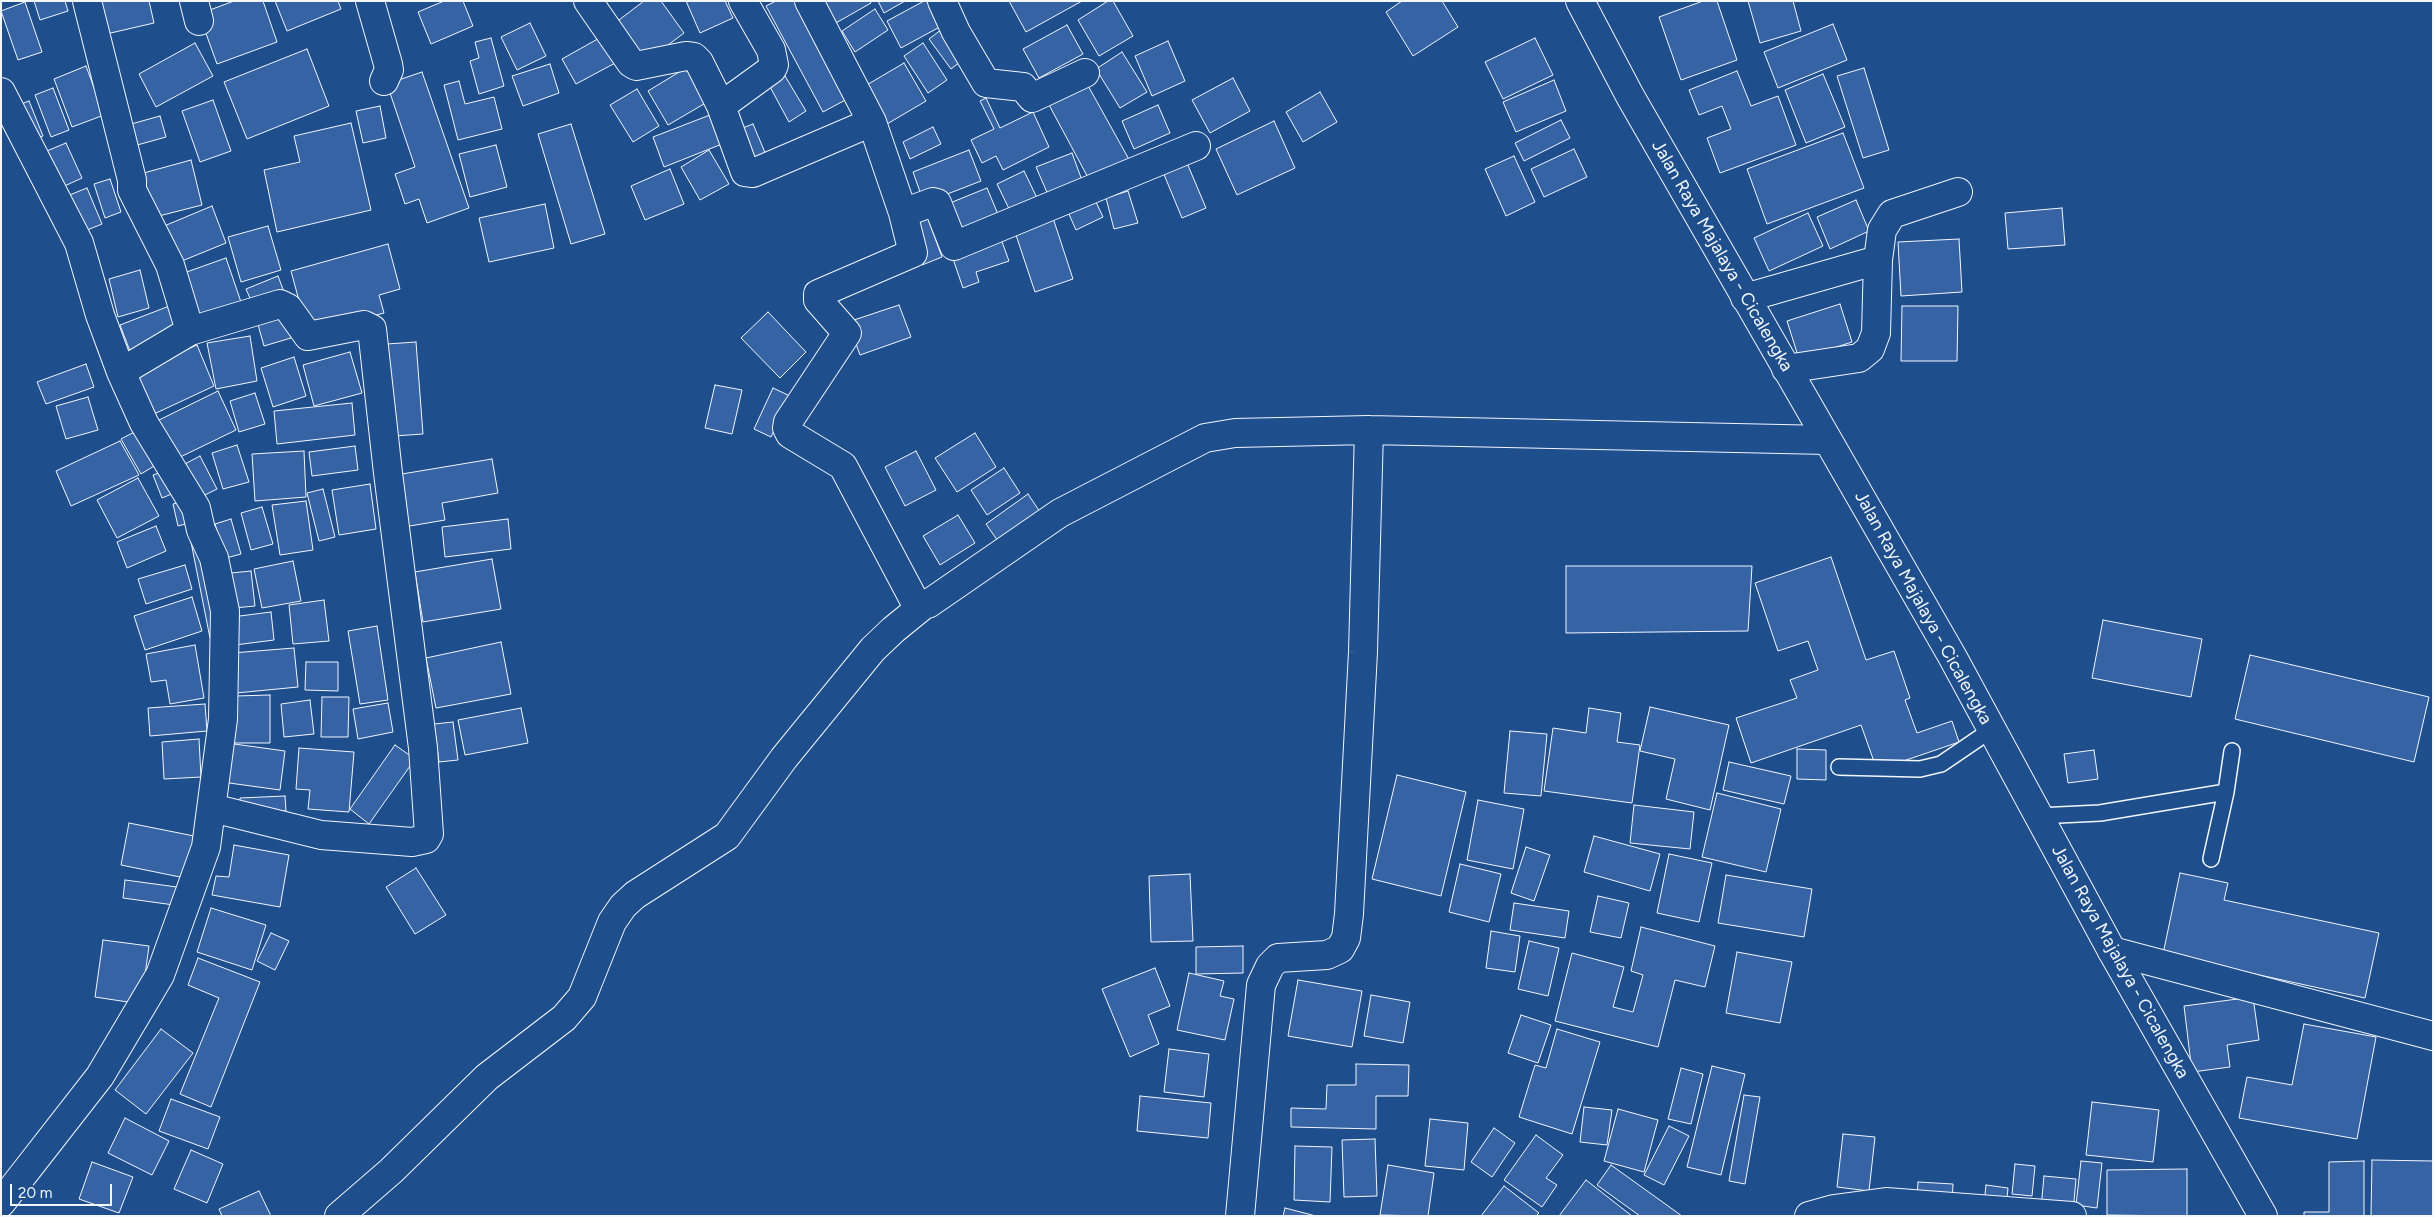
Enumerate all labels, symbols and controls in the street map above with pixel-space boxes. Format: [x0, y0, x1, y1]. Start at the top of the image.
street label: Jalan Raya Majalaya - Cicalengka [1647, 136, 1797, 376]
street label: Jalan Raya Majalaya - Cicalengka [1850, 487, 1996, 729]
street label: Jalan Raya Majalaya - Cicalengka [2047, 841, 2193, 1083]
scale bar [12, 1174, 115, 1206]
text: 20 m [18, 1184, 52, 1202]

